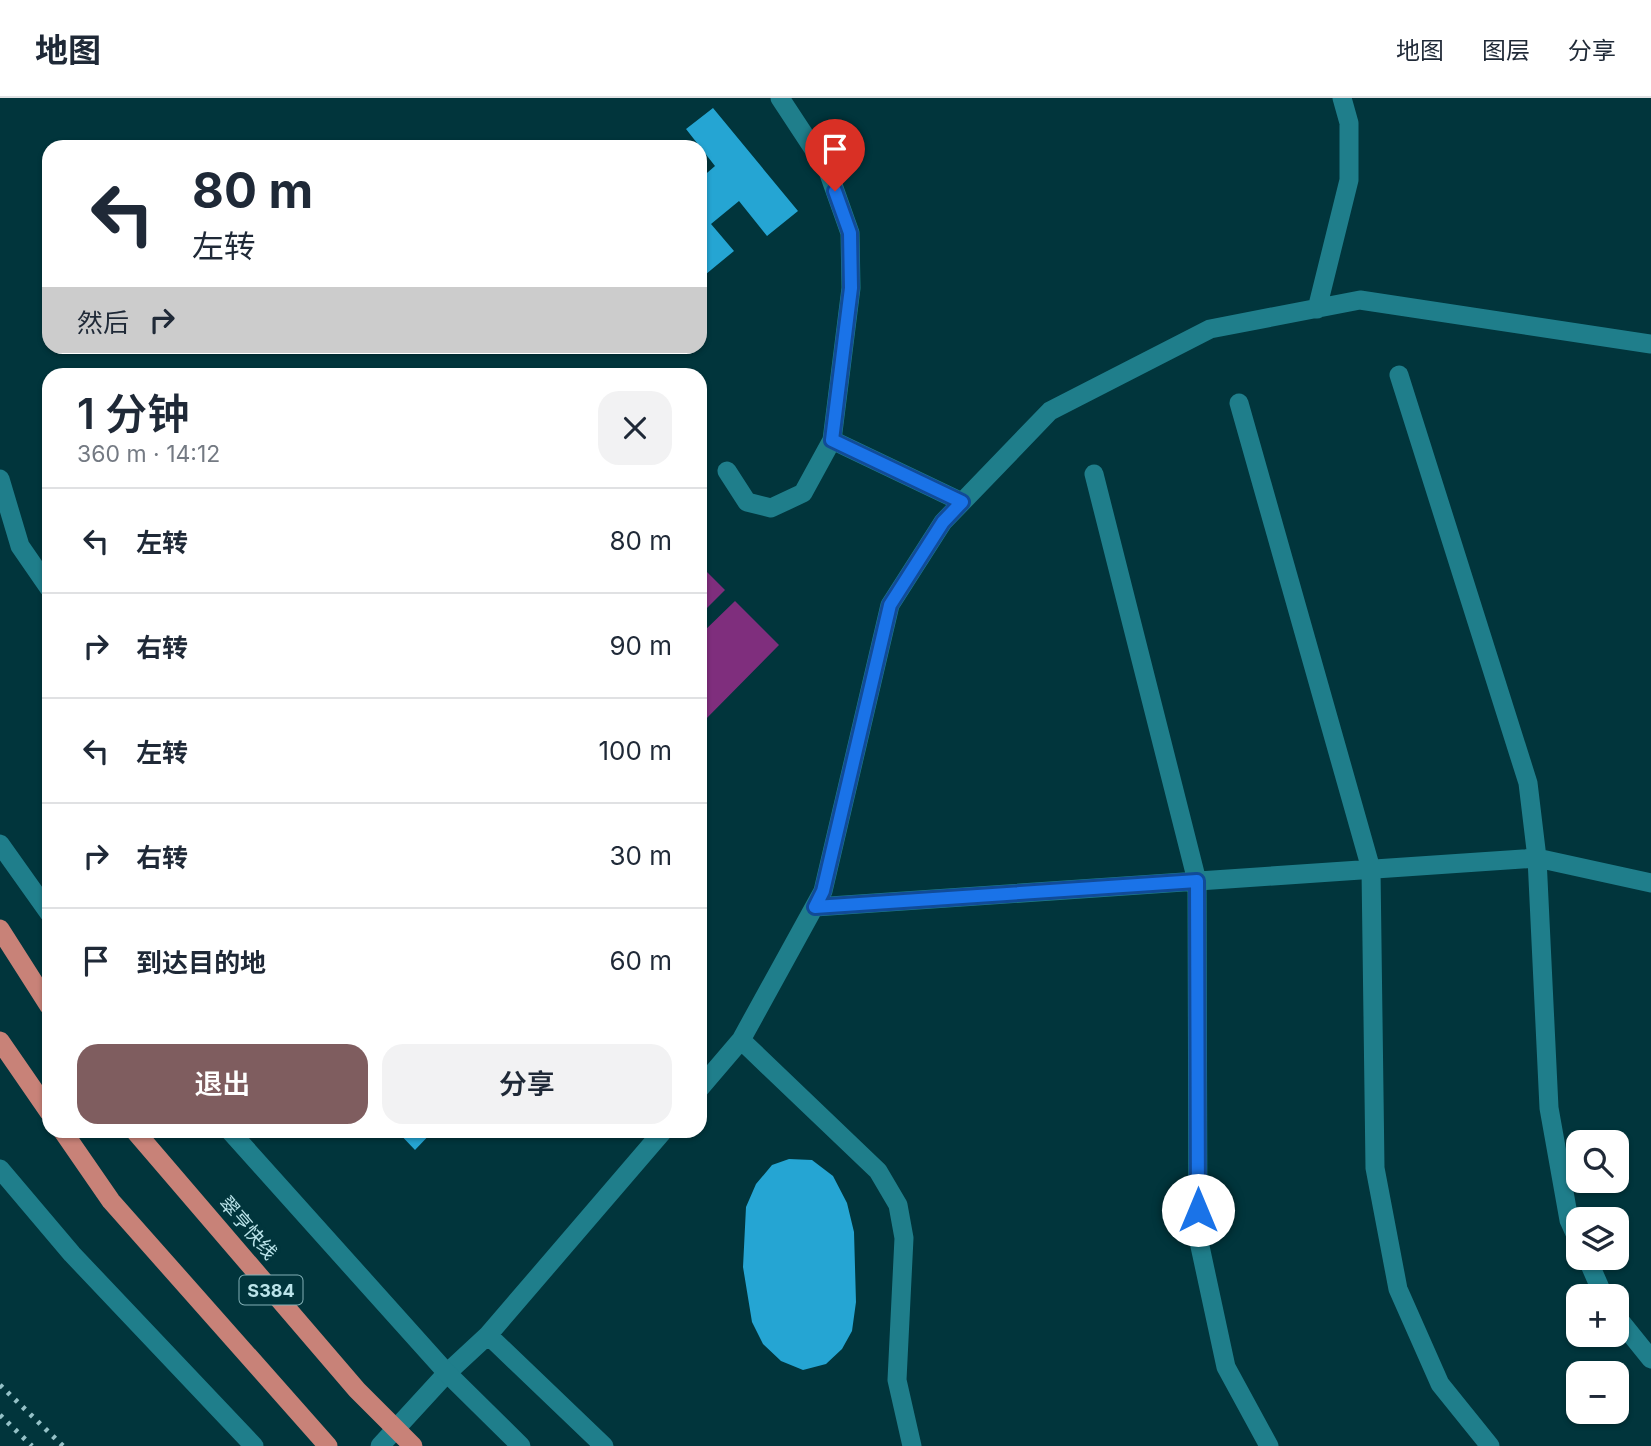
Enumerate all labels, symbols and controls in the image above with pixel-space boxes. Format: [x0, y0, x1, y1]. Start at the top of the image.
text: 地图 [35, 30, 101, 70]
text: 地图 [1396, 36, 1444, 65]
text: 图层 [1482, 36, 1530, 65]
text: 分享 [1568, 36, 1616, 65]
pin [805, 119, 865, 191]
icon: arrive [816, 130, 854, 168]
text: 80 m [192, 161, 313, 220]
icon: left [77, 168, 168, 259]
text: 左转 [192, 227, 256, 266]
icon: right [143, 301, 181, 339]
text: 然后 [77, 307, 129, 338]
text: 1 分钟 [77, 388, 189, 439]
button: close [598, 391, 672, 465]
text: 360 m · 14:12 [77, 440, 220, 468]
icon: left [77, 522, 115, 560]
text: 80 m [609, 525, 672, 556]
text: 左转 [136, 527, 188, 558]
icon: right [77, 627, 115, 665]
text: 90 m [609, 630, 672, 661]
text: 右转 [136, 632, 188, 663]
icon: left [77, 732, 115, 770]
text: 100 m [599, 735, 672, 766]
text: 左转 [136, 737, 188, 768]
icon: right [77, 837, 115, 875]
text: 30 m [609, 840, 672, 871]
text: 右转 [136, 842, 188, 873]
icon: arrive [77, 942, 115, 980]
text: 60 m [609, 945, 672, 976]
text: 到达目的地 [136, 947, 266, 978]
button: 退出 [77, 1044, 368, 1124]
button: 分享 [382, 1044, 672, 1124]
map controls [1566, 1130, 1629, 1424]
button: search [1566, 1130, 1629, 1193]
position arrow [1161, 1173, 1235, 1247]
street label: 翠亨快线 [214, 1192, 282, 1264]
button: layers [1566, 1207, 1629, 1270]
road number: S384 [240, 1275, 302, 1304]
button: + [1566, 1284, 1629, 1347]
button: − [1566, 1361, 1629, 1424]

